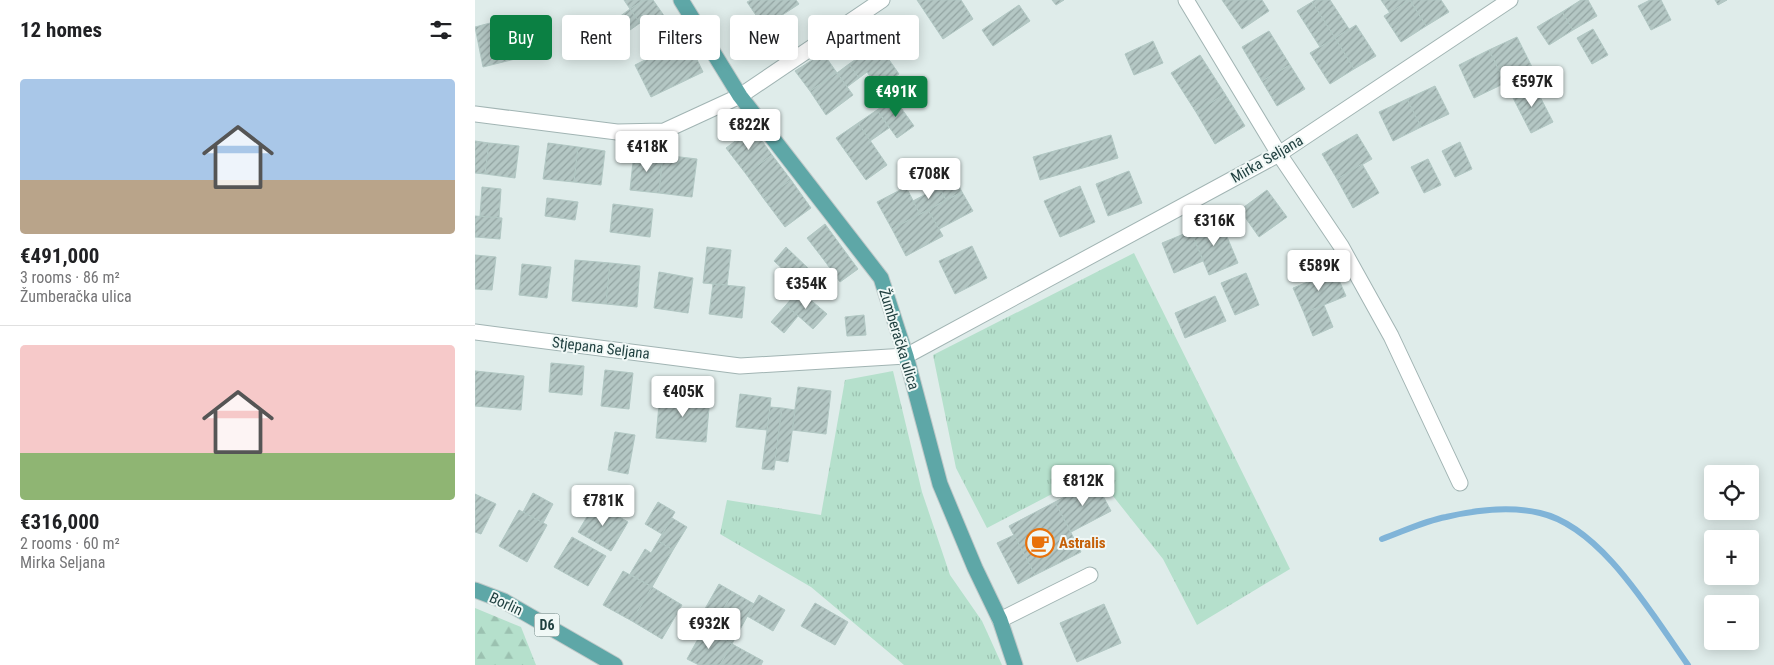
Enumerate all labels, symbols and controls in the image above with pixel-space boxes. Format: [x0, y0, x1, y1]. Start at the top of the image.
chip: Buy [490, 15, 552, 60]
chip: Rent [562, 15, 630, 60]
chip: Filters [640, 15, 720, 60]
chip: New [730, 15, 798, 60]
chip: Apartment [808, 15, 919, 60]
icon: filters [427, 16, 455, 44]
text: 12 homes [20, 18, 102, 42]
pin: €597K [1497, 66, 1567, 108]
text: €597K [1511, 72, 1553, 91]
pin: €491K [861, 76, 931, 118]
text: €491K [875, 82, 917, 101]
pin: €822K [714, 108, 784, 151]
icon: home [193, 112, 283, 202]
text: €822K [728, 115, 770, 134]
pin: €418K [612, 130, 682, 173]
street label: Mirka Seljana [1228, 131, 1306, 187]
text: €418K [626, 137, 668, 156]
pin: €708K [894, 158, 964, 200]
text: €708K [908, 164, 950, 183]
pin: €316K [1179, 204, 1249, 247]
text: €316K [1193, 211, 1235, 230]
text: €491,000 [20, 244, 99, 268]
pin: €589K [1284, 250, 1354, 292]
text: €589K [1298, 256, 1340, 275]
text: 3 rooms · 86 m² [20, 268, 120, 287]
pin: €354K [771, 268, 841, 310]
text: €354K [785, 274, 827, 293]
street label: Žumberačka ulica [875, 286, 923, 392]
text: Žumberačka ulica [20, 287, 132, 306]
street label: Stjepana Seljana [551, 333, 651, 363]
pin: €405K [648, 376, 718, 418]
icon: home [193, 377, 283, 467]
text: €405K [662, 382, 704, 401]
pin: €812K [1048, 464, 1118, 507]
map controls [1704, 465, 1759, 650]
button: locate [1704, 465, 1759, 520]
text: €812K [1062, 471, 1104, 490]
pin: €781K [568, 484, 638, 527]
text: €781K [582, 491, 624, 510]
text: €316,000 [20, 510, 99, 534]
cafe icon: Astralis [1025, 528, 1055, 558]
button: + [1704, 530, 1759, 585]
text: 2 rooms · 60 m² [20, 534, 120, 553]
place label: Astralis [1059, 534, 1106, 552]
text: Mirka Seljana [20, 553, 105, 572]
street label: Borlin [487, 589, 525, 619]
button: − [1704, 595, 1759, 650]
pin: €932K [674, 608, 744, 650]
road number: D6 [535, 614, 559, 636]
text: €932K [688, 614, 730, 633]

